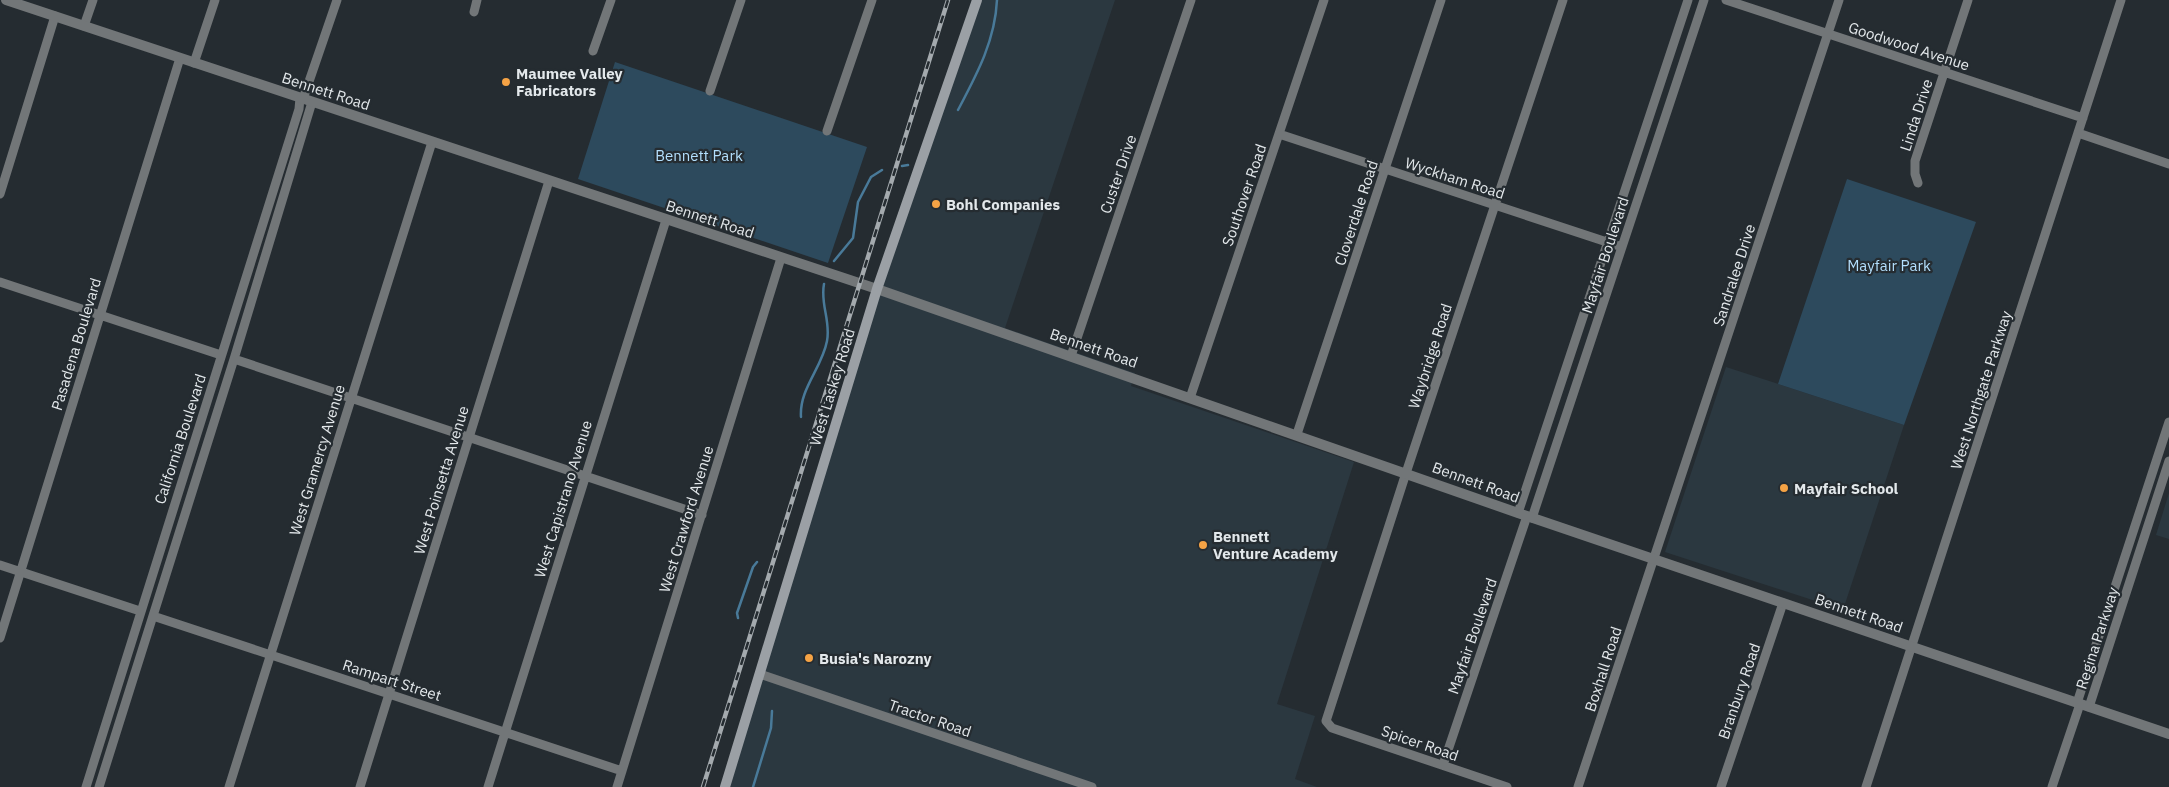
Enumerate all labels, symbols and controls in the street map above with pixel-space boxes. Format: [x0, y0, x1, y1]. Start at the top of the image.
street label: Goodwood Avenue [1846, 17, 1972, 75]
place label: Maumee Valley Fabricators [516, 64, 623, 100]
street label: Bennett Road [279, 68, 373, 114]
marker: Maumee Valley Fabricators [500, 76, 512, 88]
street label: Linda Drive [1895, 76, 1937, 154]
street label: Custer Drive [1096, 132, 1140, 216]
street label: Southover Road [1218, 141, 1270, 249]
park label: Bennett Park [655, 146, 743, 165]
street label: Wyckham Road [1403, 153, 1507, 203]
street label: Cloverdale Road [1330, 158, 1382, 268]
street label: Mayfair Boulevard [1577, 194, 1633, 316]
place label: Bohl Companies [946, 195, 1060, 214]
street label: Bennett Road [663, 196, 757, 242]
marker: Bohl Companies [930, 198, 942, 210]
street label: Sandralee Drive [1709, 222, 1759, 328]
park label: Mayfair Park [1847, 256, 1931, 275]
street label: Pasadena Boulevard [47, 275, 105, 413]
street label: Waybridge Road [1404, 301, 1456, 411]
street label: West Northgate Parkway [1946, 308, 2016, 472]
street label: Bennett Road [1048, 324, 1140, 372]
street label: West Laskey Road [805, 326, 859, 448]
street label: California Boulevard [150, 371, 210, 507]
street label: West Gramercy Avenue [285, 382, 349, 538]
street label: West Poinsetta Avenue [409, 403, 473, 557]
street label: West Capistrano Avenue [530, 418, 596, 580]
street label: West Crawford Avenue [655, 443, 717, 595]
street label: Bennett Road [1430, 457, 1522, 507]
place label: Mayfair School [1794, 479, 1899, 498]
marker: Mayfair School [1778, 482, 1790, 494]
place label: Bennett Venture Academy [1213, 527, 1338, 563]
marker: Bennett Venture Academy [1197, 539, 1209, 551]
street label: Mayfair Boulevard [1443, 575, 1501, 697]
street label: Regina Parkway [2072, 584, 2123, 692]
street label: Bennett Road [1813, 589, 1905, 637]
street label: Boxhall Road [1580, 624, 1626, 714]
street label: Branbury Road [1714, 641, 1764, 741]
place label: Busia's Narozny [819, 649, 932, 668]
marker: Busia's Narozny [803, 652, 815, 664]
street label: Rampart Street [340, 655, 444, 705]
street label: Tractor Road [886, 695, 974, 741]
street label: Spicer Road [1379, 721, 1461, 765]

